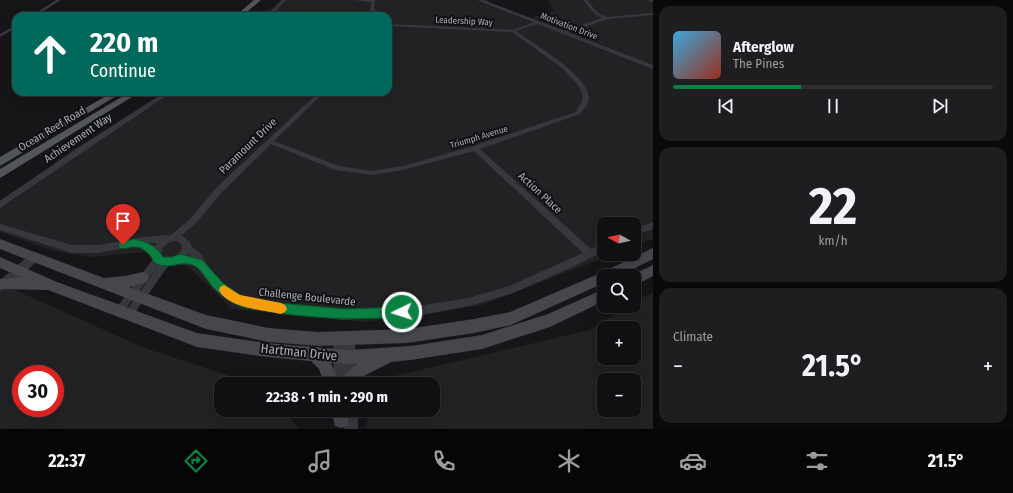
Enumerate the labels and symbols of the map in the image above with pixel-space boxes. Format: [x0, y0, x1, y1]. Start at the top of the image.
street label: Motivation Drive [539, 10, 600, 42]
street label: Leadership Way [435, 15, 493, 27]
street label: Ocean Reef Road [16, 104, 88, 154]
street label: Achievement Way [42, 111, 114, 165]
street label: Paramount Drive [217, 115, 279, 177]
street label: Triumph Avenue [449, 123, 509, 151]
street label: Action Place [516, 170, 564, 216]
pin [106, 204, 140, 245]
north arrow [597, 217, 641, 261]
street label: Challenge Boulevarde [258, 285, 356, 309]
position arrow [381, 291, 423, 333]
street label: Hartman Drive [260, 341, 338, 363]
speed limit sign: 30 [12, 365, 64, 417]

